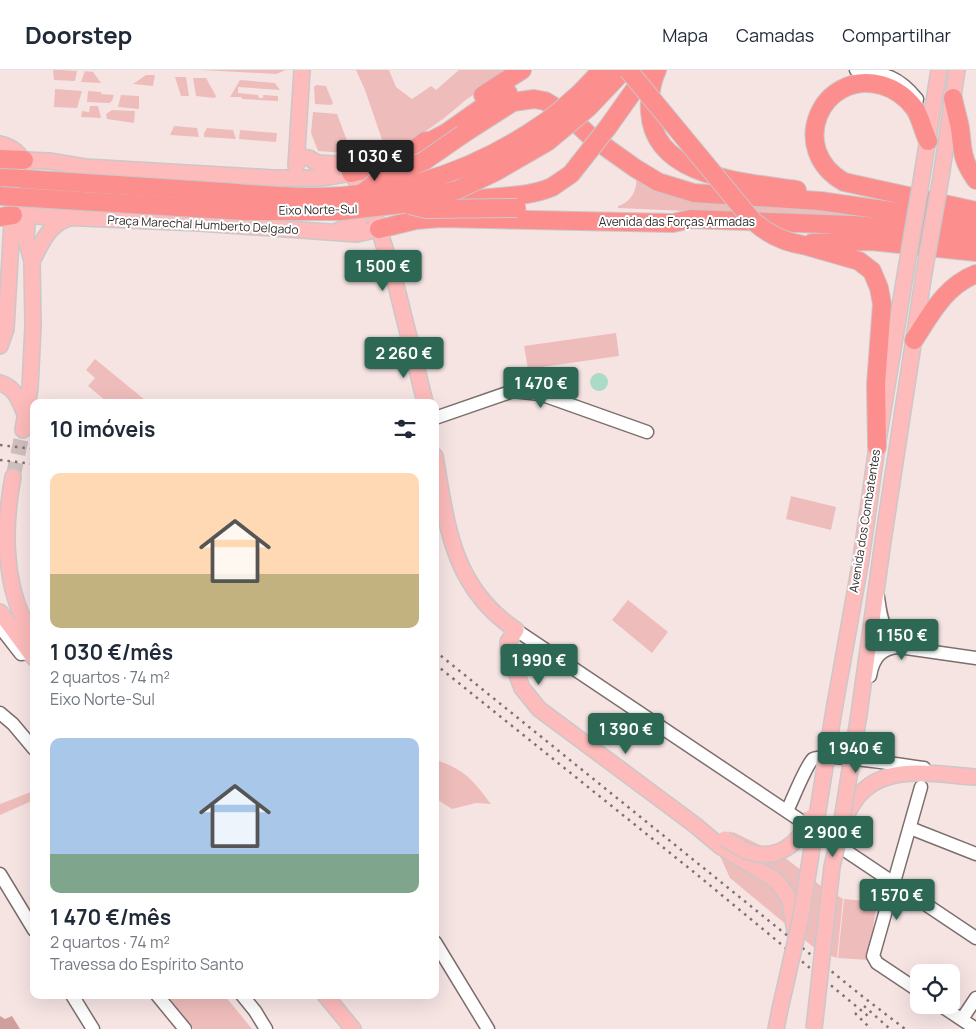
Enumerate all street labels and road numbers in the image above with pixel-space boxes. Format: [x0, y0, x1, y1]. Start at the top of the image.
street label: Eixo Norte-Sul [278, 200, 358, 219]
street label: Praça Marechal Humberto Delgado [107, 211, 299, 238]
street label: Avenida das Forças Armadas [599, 213, 755, 230]
street label: Avenida dos Combatentes [845, 448, 884, 594]

